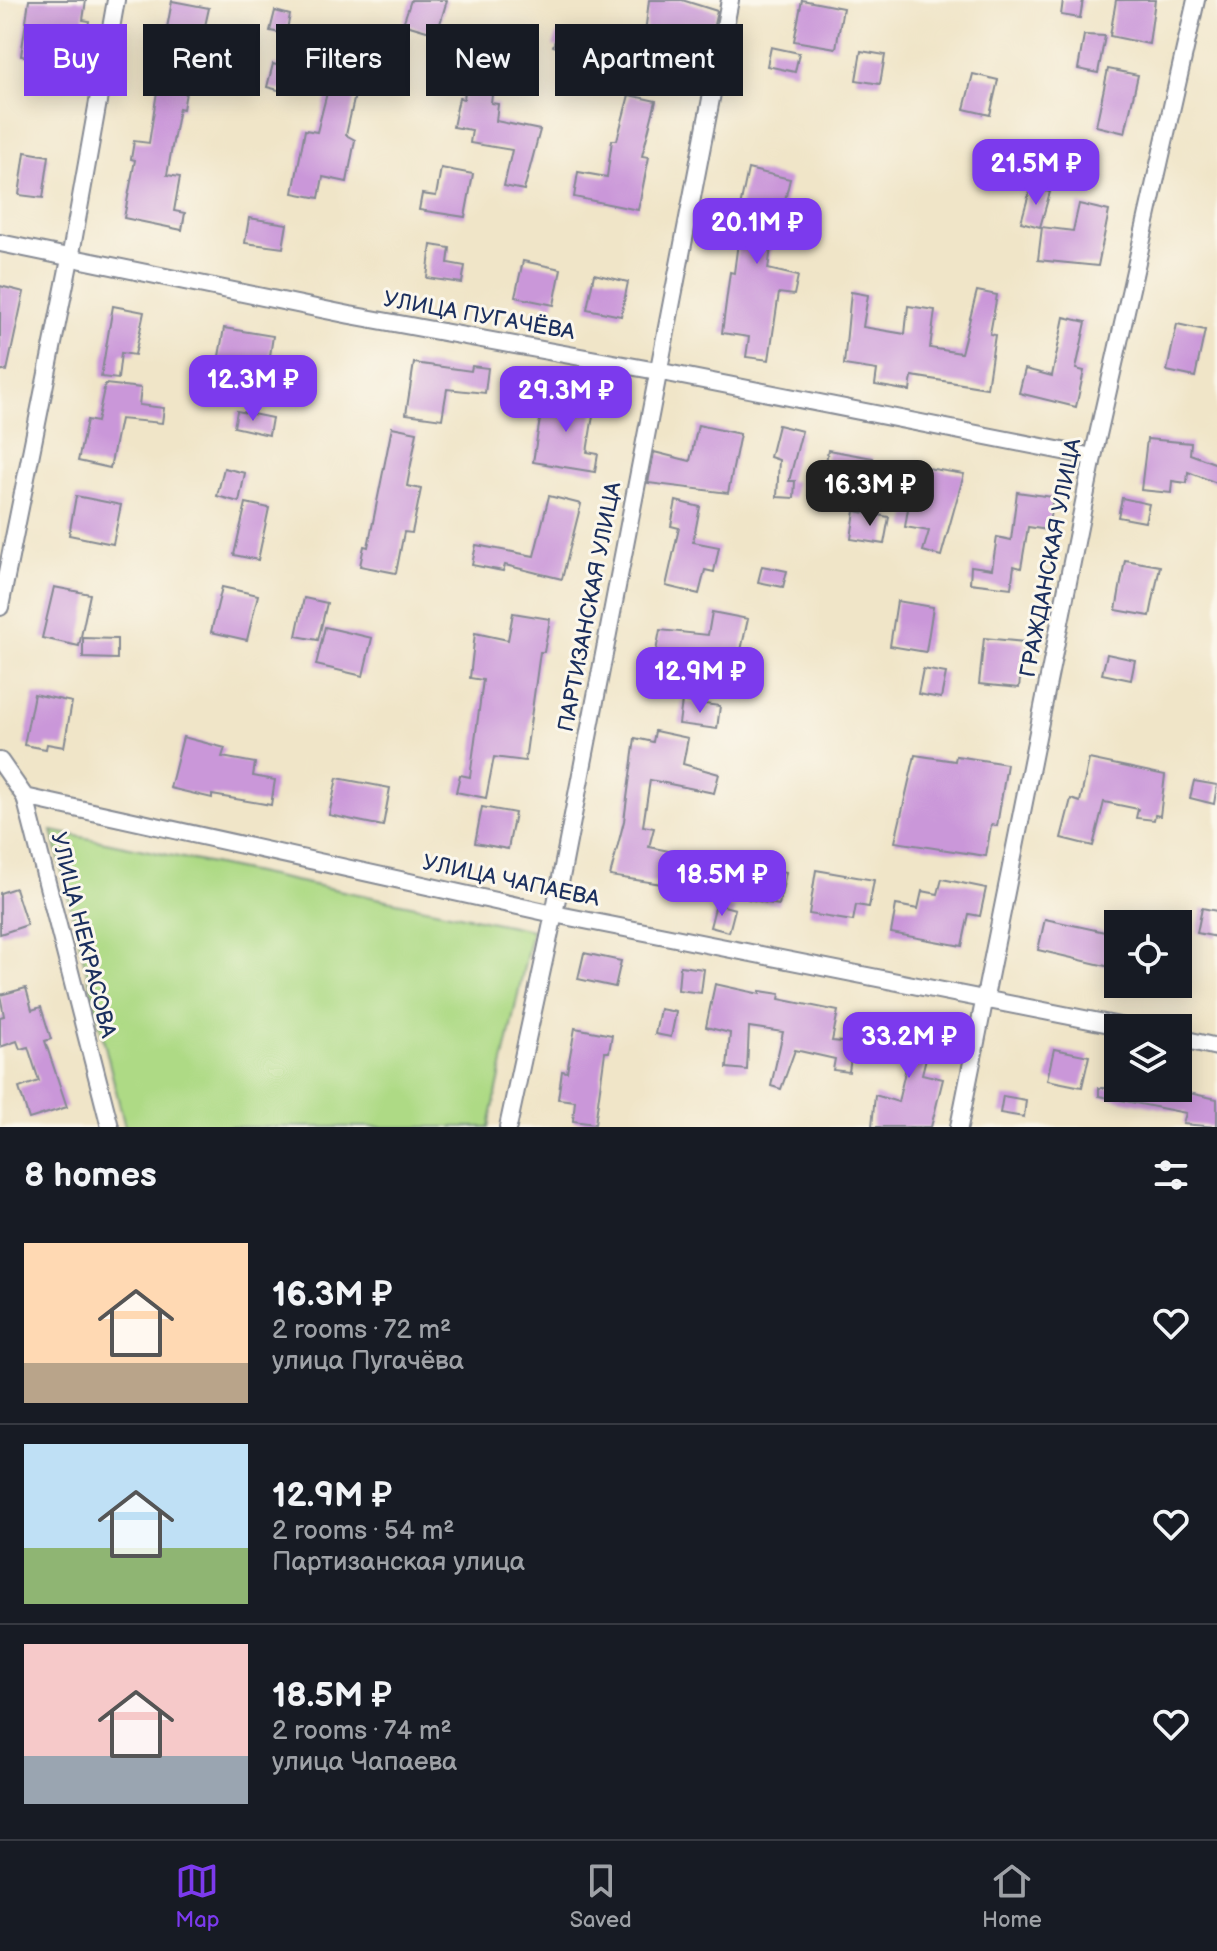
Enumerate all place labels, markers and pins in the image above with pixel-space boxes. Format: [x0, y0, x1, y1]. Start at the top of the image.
pin: 21.5M ₽ [962, 139, 1110, 207]
pin: 20.1M ₽ [683, 198, 831, 266]
pin: 12.3M ₽ [179, 355, 327, 423]
pin: 29.3M ₽ [492, 366, 640, 434]
pin: 16.3M ₽ [796, 460, 944, 528]
pin: 12.9M ₽ [626, 647, 774, 715]
pin: 18.5M ₽ [648, 850, 796, 918]
pin: 33.2M ₽ [835, 1012, 983, 1080]

